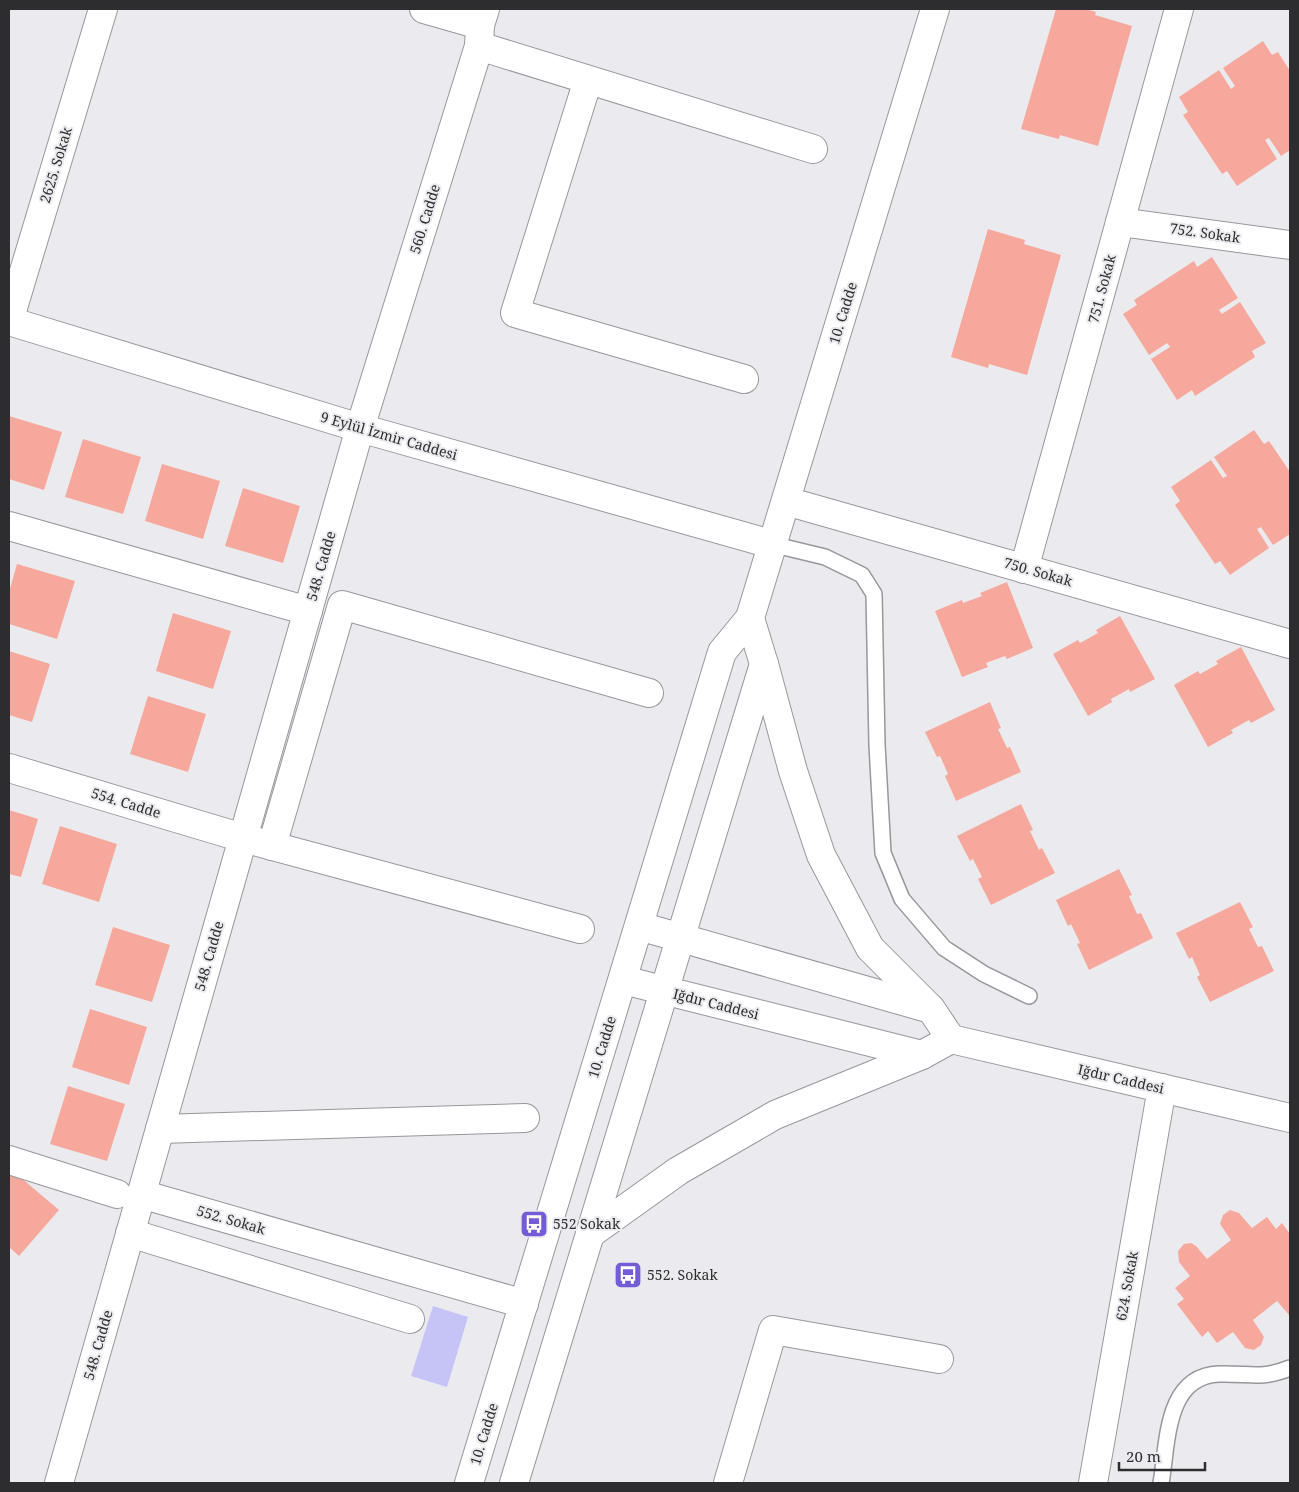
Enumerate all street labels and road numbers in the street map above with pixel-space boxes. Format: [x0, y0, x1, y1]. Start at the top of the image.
street label: 2625. Sokak [35, 124, 76, 205]
street label: 560. Cadde [405, 182, 444, 256]
street label: 752. Sokak [1169, 218, 1242, 247]
street label: 751. Sokak [1083, 252, 1120, 325]
street label: 10. Cadde [824, 279, 861, 346]
street label: 9 Eylül İzmir Caddesi [319, 407, 460, 464]
street label: 548. Cadde [301, 529, 340, 603]
street label: 750. Sokak [1002, 553, 1075, 591]
street label: 554. Cadde [89, 783, 163, 822]
street label: 548. Cadde [189, 919, 228, 993]
street label: Iğdır Caddesi [671, 984, 762, 1023]
street label: 10. Cadde [583, 1013, 620, 1080]
street label: Iğdır Caddesi [1076, 1059, 1167, 1098]
street label: 552. Sokak [195, 1201, 268, 1239]
street label: 624. Sokak [1111, 1249, 1142, 1322]
street label: 548. Cadde [78, 1308, 117, 1382]
street label: 10. Cadde [465, 1400, 502, 1467]

